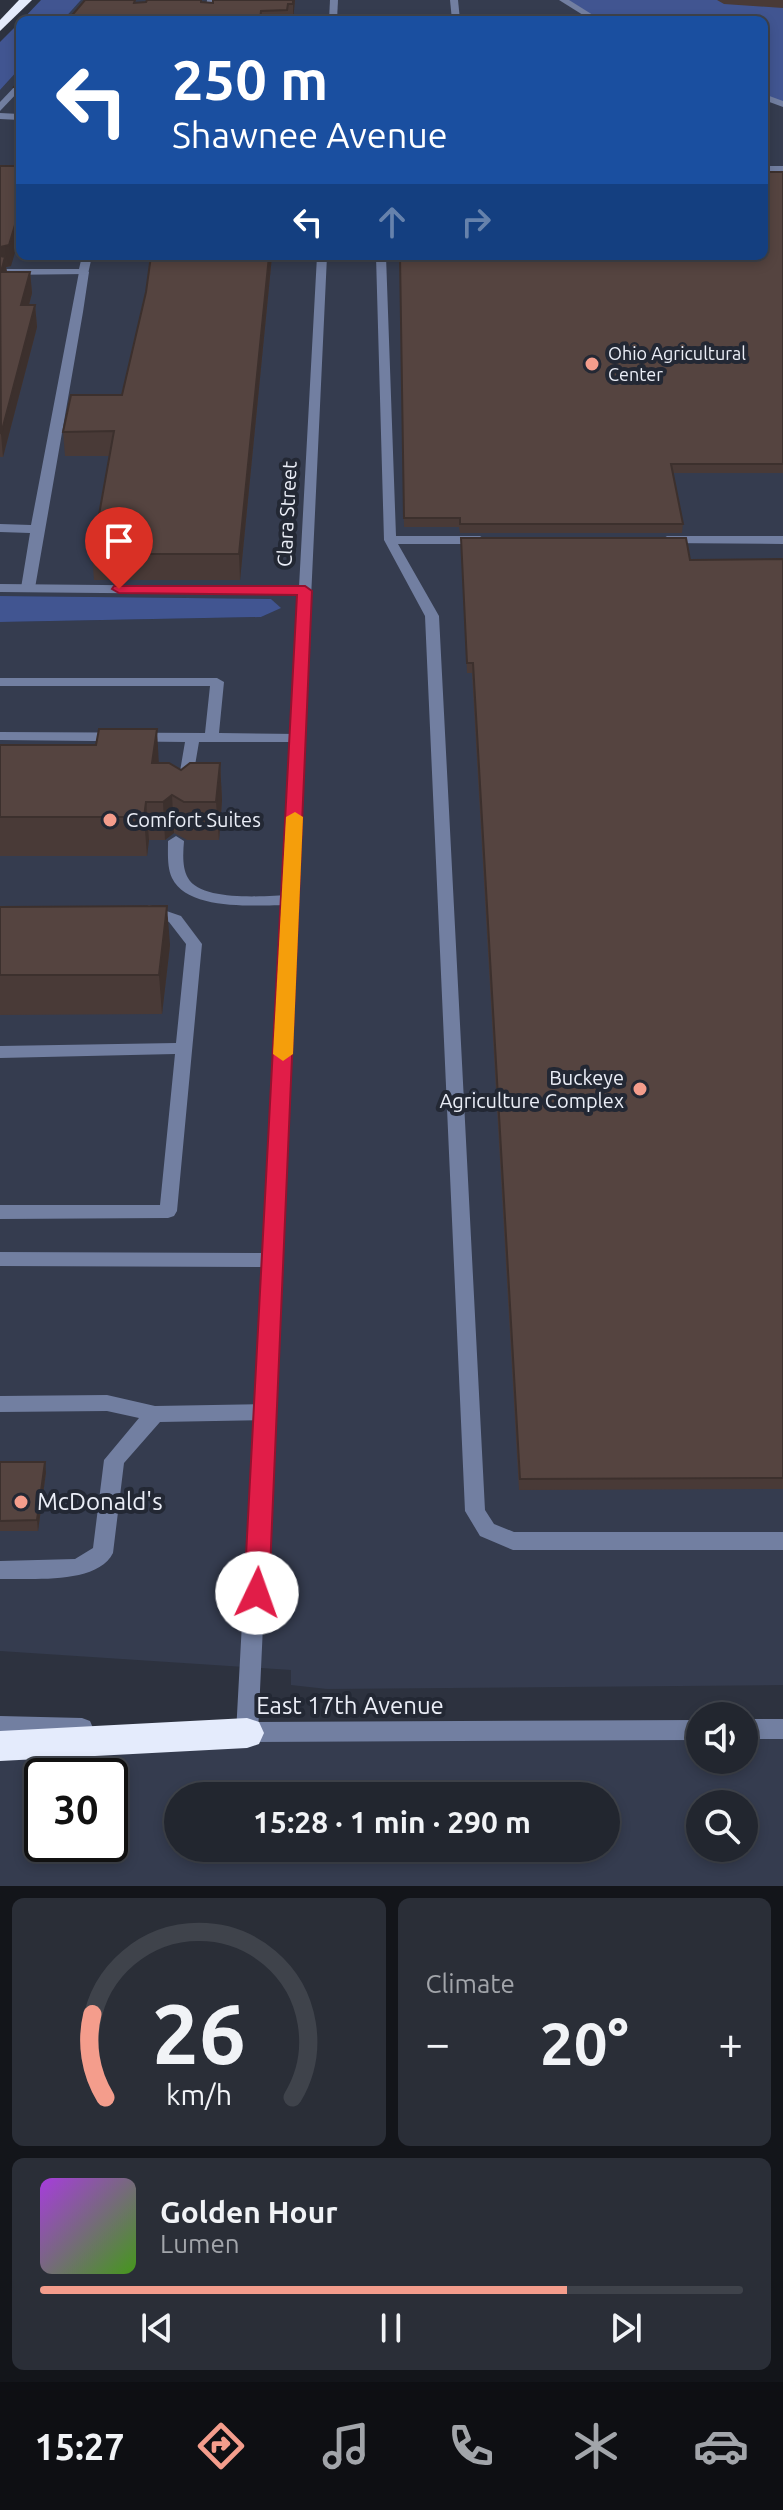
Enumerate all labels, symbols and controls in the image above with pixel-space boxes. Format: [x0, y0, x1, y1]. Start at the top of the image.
icon: left [40, 48, 144, 152]
text: 250 m [172, 48, 328, 111]
text: Shawnee Avenue [172, 114, 448, 155]
icon: left [286, 200, 330, 244]
icon: ahead [370, 200, 414, 244]
icon: right [454, 200, 498, 244]
place label: Ohio Agricultural Center [608, 343, 746, 384]
marker: Ohio Agricultural Center [583, 355, 601, 373]
street label: Clara Street [272, 460, 301, 568]
pin [85, 507, 153, 589]
icon: arrive [97, 519, 141, 563]
place label: Comfort Suites [126, 808, 261, 831]
marker: Comfort Suites [101, 811, 119, 829]
place label: Buckeye Agriculture Complex [439, 1066, 624, 1112]
marker: Buckeye Agriculture Complex [631, 1080, 649, 1098]
place label: McDonald's [37, 1488, 163, 1515]
marker: McDonald's [12, 1493, 30, 1511]
position arrow [215, 1551, 299, 1635]
street label: East 17th Avenue [256, 1692, 444, 1719]
map controls [686, 1702, 758, 1862]
button: sound [686, 1702, 758, 1774]
speed limit sign: 30 [24, 1758, 128, 1862]
button: search [686, 1790, 758, 1862]
text: 15:28 · 1 min · 290 m [253, 1805, 531, 1839]
text: Climate [426, 1969, 515, 1998]
text: 26 [152, 1986, 246, 2080]
text: 20° [540, 2009, 629, 2076]
text: − [426, 2018, 450, 2067]
text: + [718, 2018, 743, 2067]
text: km/h [166, 2078, 232, 2110]
text: Golden Hour [160, 2195, 338, 2229]
text: Lumen [160, 2229, 240, 2258]
icon: previous [135, 2306, 179, 2350]
icon: pause [369, 2306, 413, 2350]
icon: next [604, 2306, 648, 2350]
icon: directions [193, 2418, 249, 2474]
icon: music [318, 2418, 374, 2474]
icon: phone [443, 2418, 499, 2474]
icon: climate [568, 2418, 624, 2474]
icon: car [693, 2418, 749, 2474]
text: 15:27 [34, 2426, 124, 2467]

